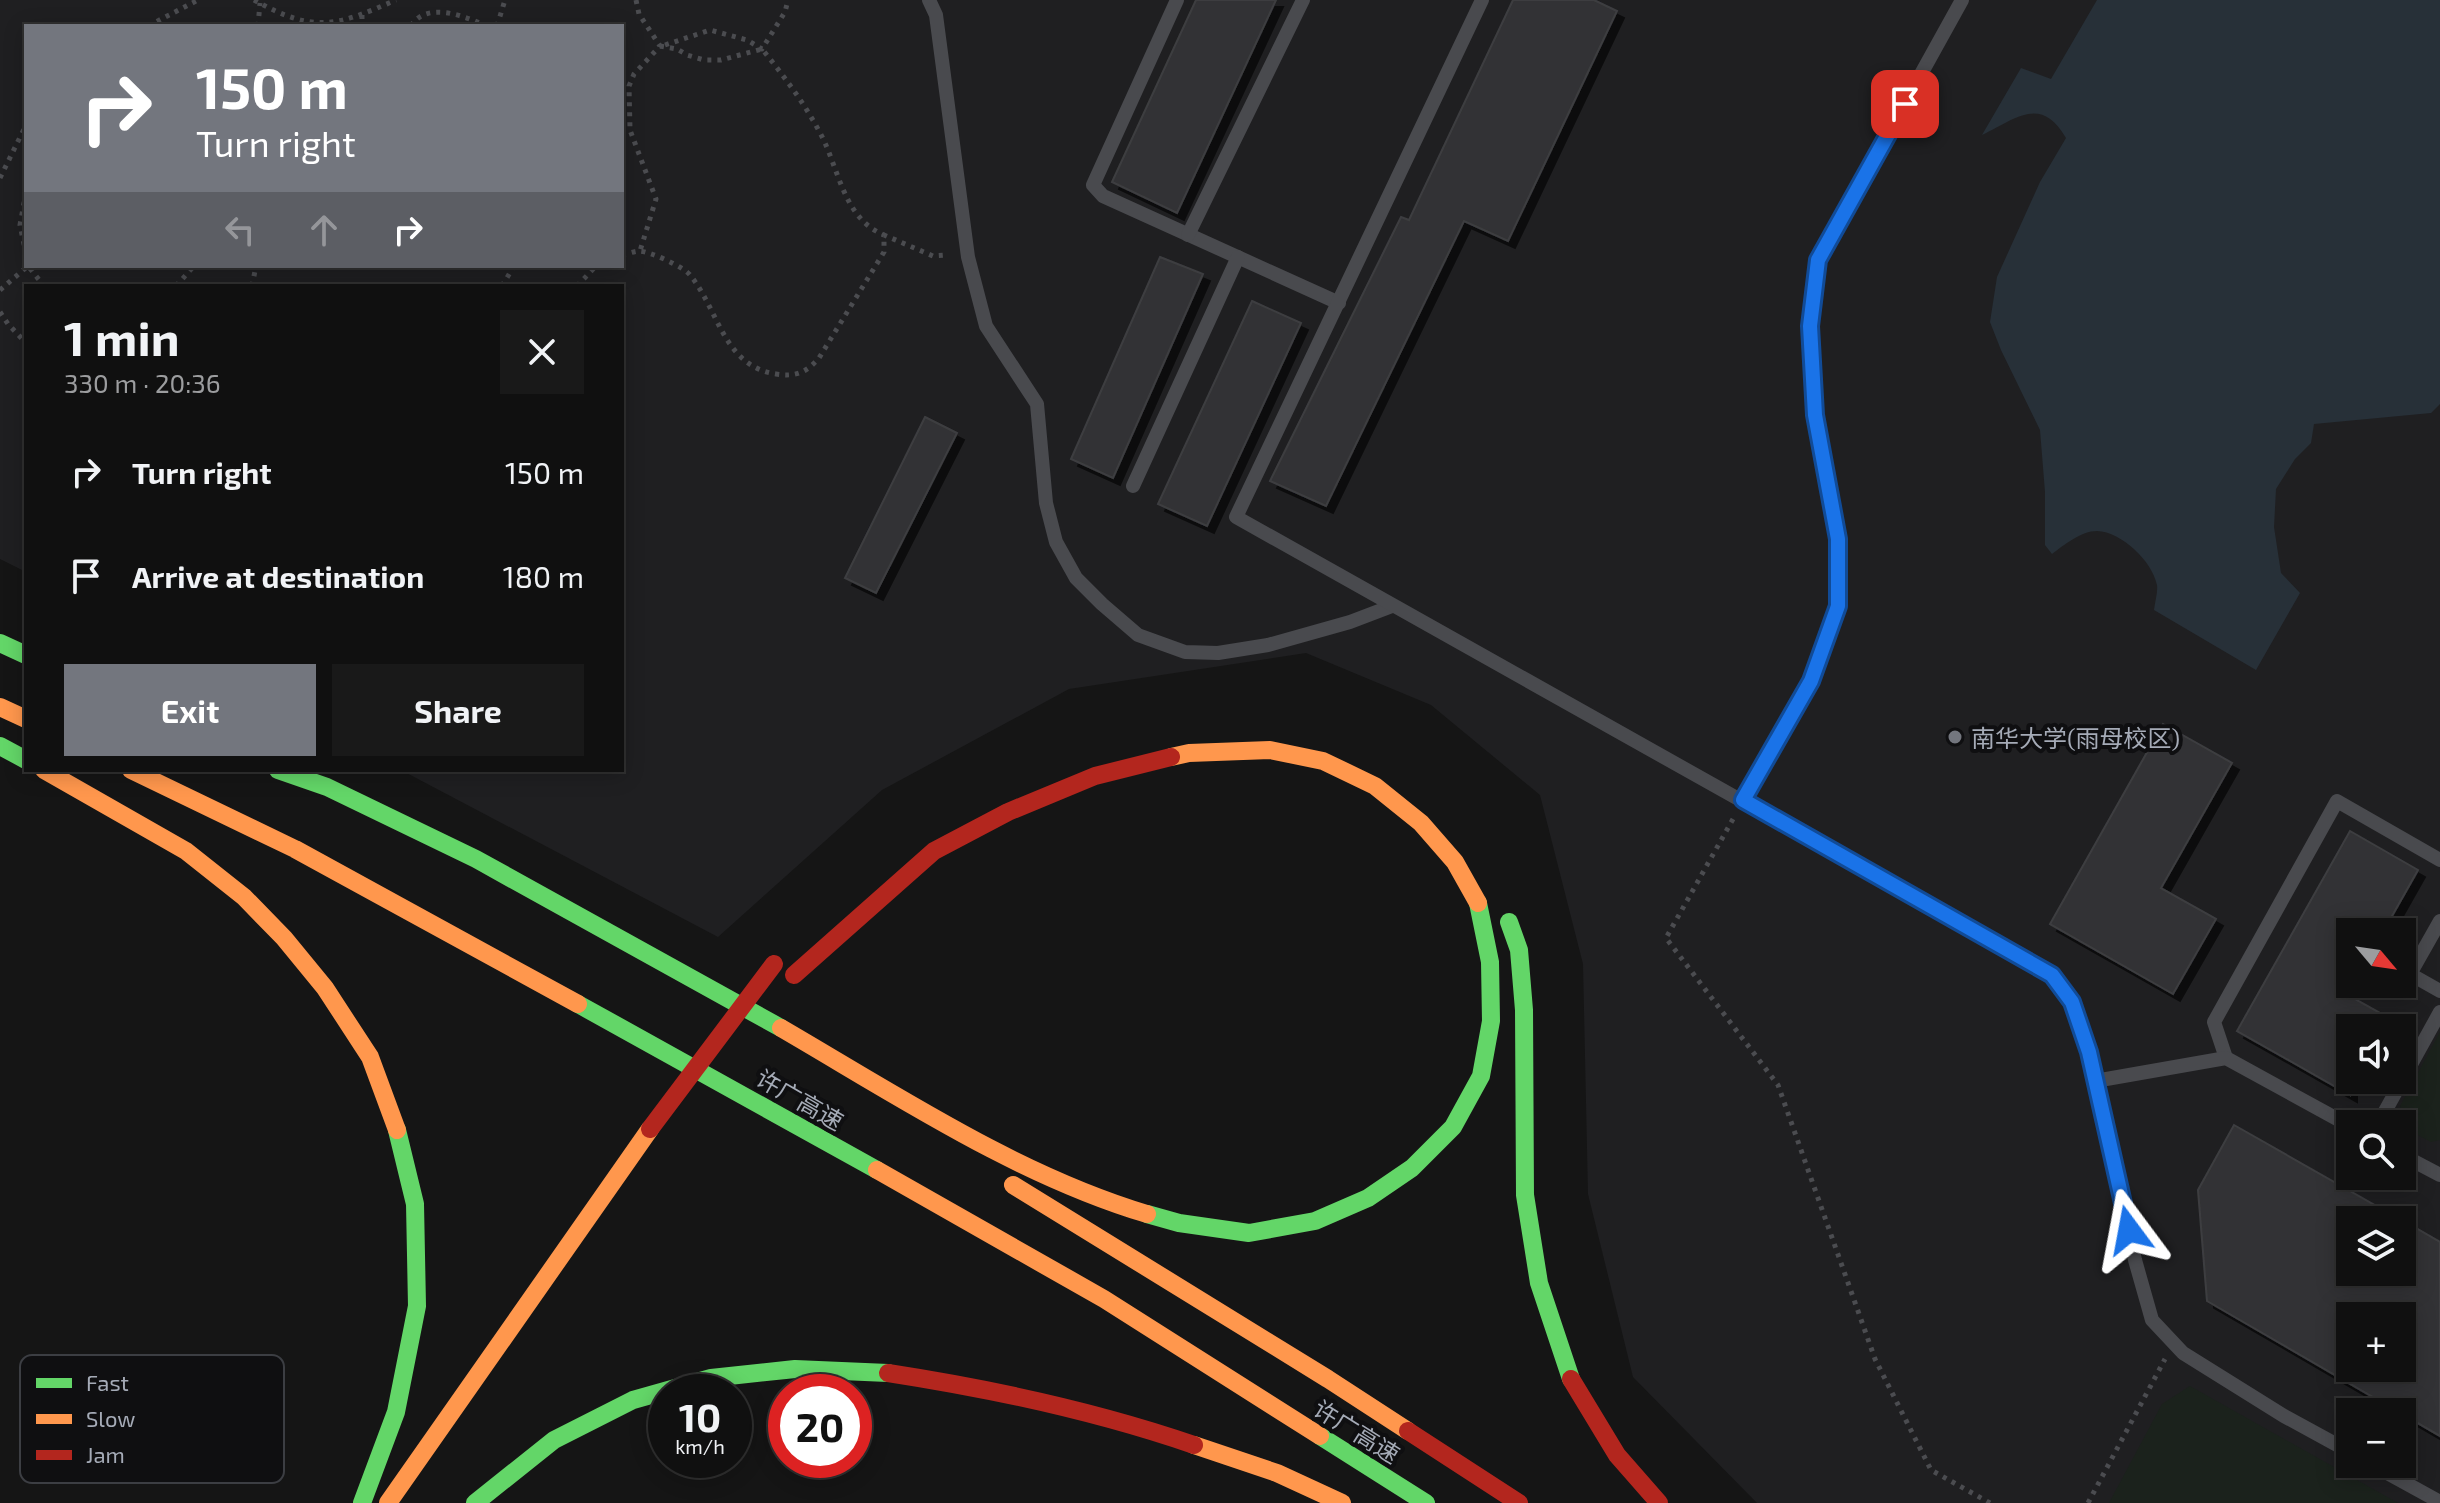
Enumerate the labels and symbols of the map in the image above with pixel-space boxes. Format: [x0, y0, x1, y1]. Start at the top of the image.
pin [1871, 70, 1939, 138]
place label: 南华大学(雨母校区) [1971, 723, 2180, 752]
marker: 南华大学(雨母校区) [1946, 728, 1964, 746]
north arrow [2336, 918, 2416, 998]
street label: 许广高速 [751, 1062, 849, 1136]
position arrow [2087, 1188, 2171, 1272]
legend [20, 1355, 284, 1483]
text: Fast [86, 1369, 129, 1395]
speed limit sign: 20 [768, 1374, 872, 1478]
street label: 许广高速 [1309, 1393, 1405, 1469]
text: Slow [86, 1405, 135, 1431]
text: Jam [86, 1441, 125, 1467]

